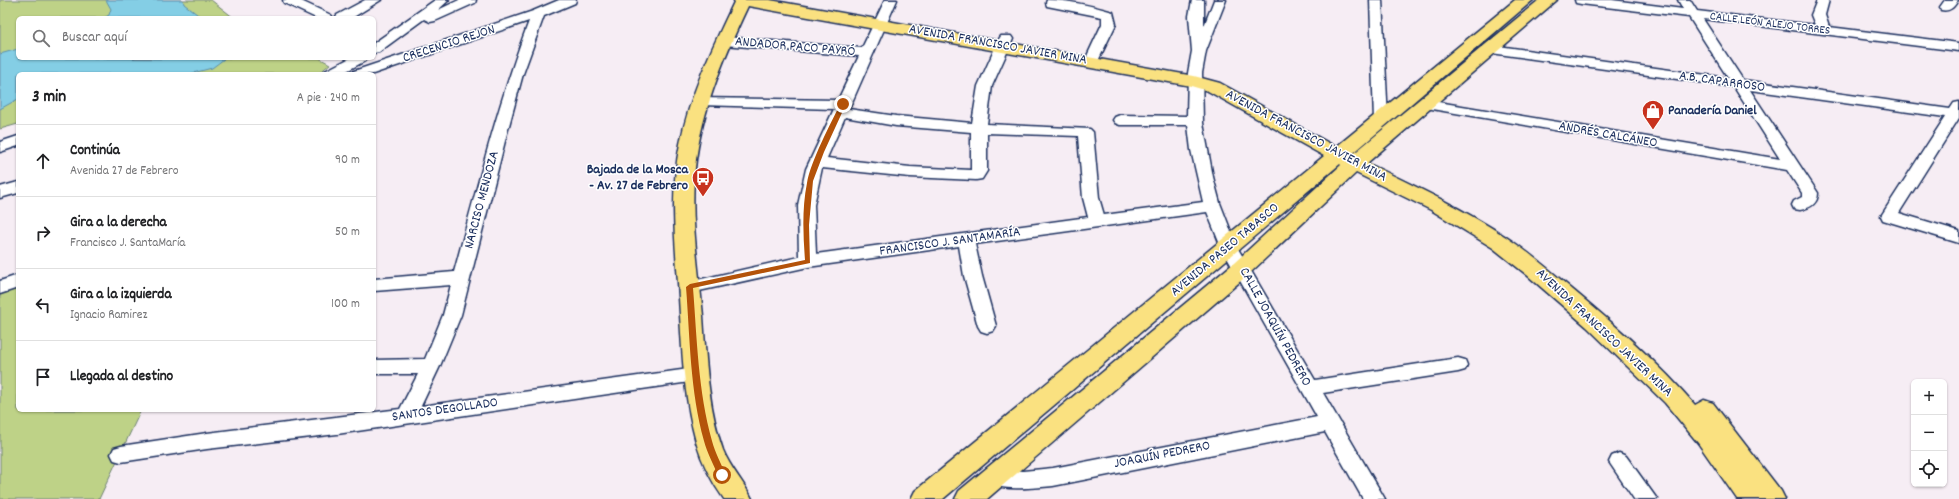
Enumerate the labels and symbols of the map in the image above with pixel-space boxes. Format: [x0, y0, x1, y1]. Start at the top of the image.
street label: CALLE LEÓN ALEJO TORRES [1709, 8, 1831, 40]
street label: AVENIDA FRANCISCO JAVIER MINA [907, 19, 1089, 71]
street label: CRECENCIO REJON [400, 20, 498, 68]
street label: ANDADOR PACO PAYRÓ [734, 32, 856, 62]
street label: A.B. CAPARROSO [1678, 66, 1766, 98]
street label: AVENIDA FRANCISCO JAVIER MINA [1222, 85, 1391, 187]
route end [834, 95, 852, 113]
shop icon: Panadería Daniel [1640, 98, 1666, 131]
place label: Panadería Daniel [1668, 101, 1757, 121]
street label: ANDRÉS CALCÁNEO [1557, 116, 1659, 154]
street label: NARCISO MENDOZA [459, 148, 505, 251]
place label: Bajada de la Mosca - Av. 27 de Febrero [587, 160, 689, 196]
bus stop icon: Bajada de la Mosca - Av. 27 de Febrero [690, 165, 716, 198]
street label: AVENIDA PASEO TABASCO [1166, 198, 1284, 302]
street label: FRANCISCO J. SANTAMARÍA [878, 222, 1022, 262]
street label: CALLE JOAQUÍN PEDRERO [1234, 264, 1316, 390]
street label: AVENIDA FRANCISCO JAVIER MINA [1531, 264, 1677, 402]
street label: SANTOS DEGOLLADO [391, 393, 499, 427]
street label: JOAQUÍN PEDRERO [1112, 436, 1212, 474]
route start [713, 466, 731, 484]

